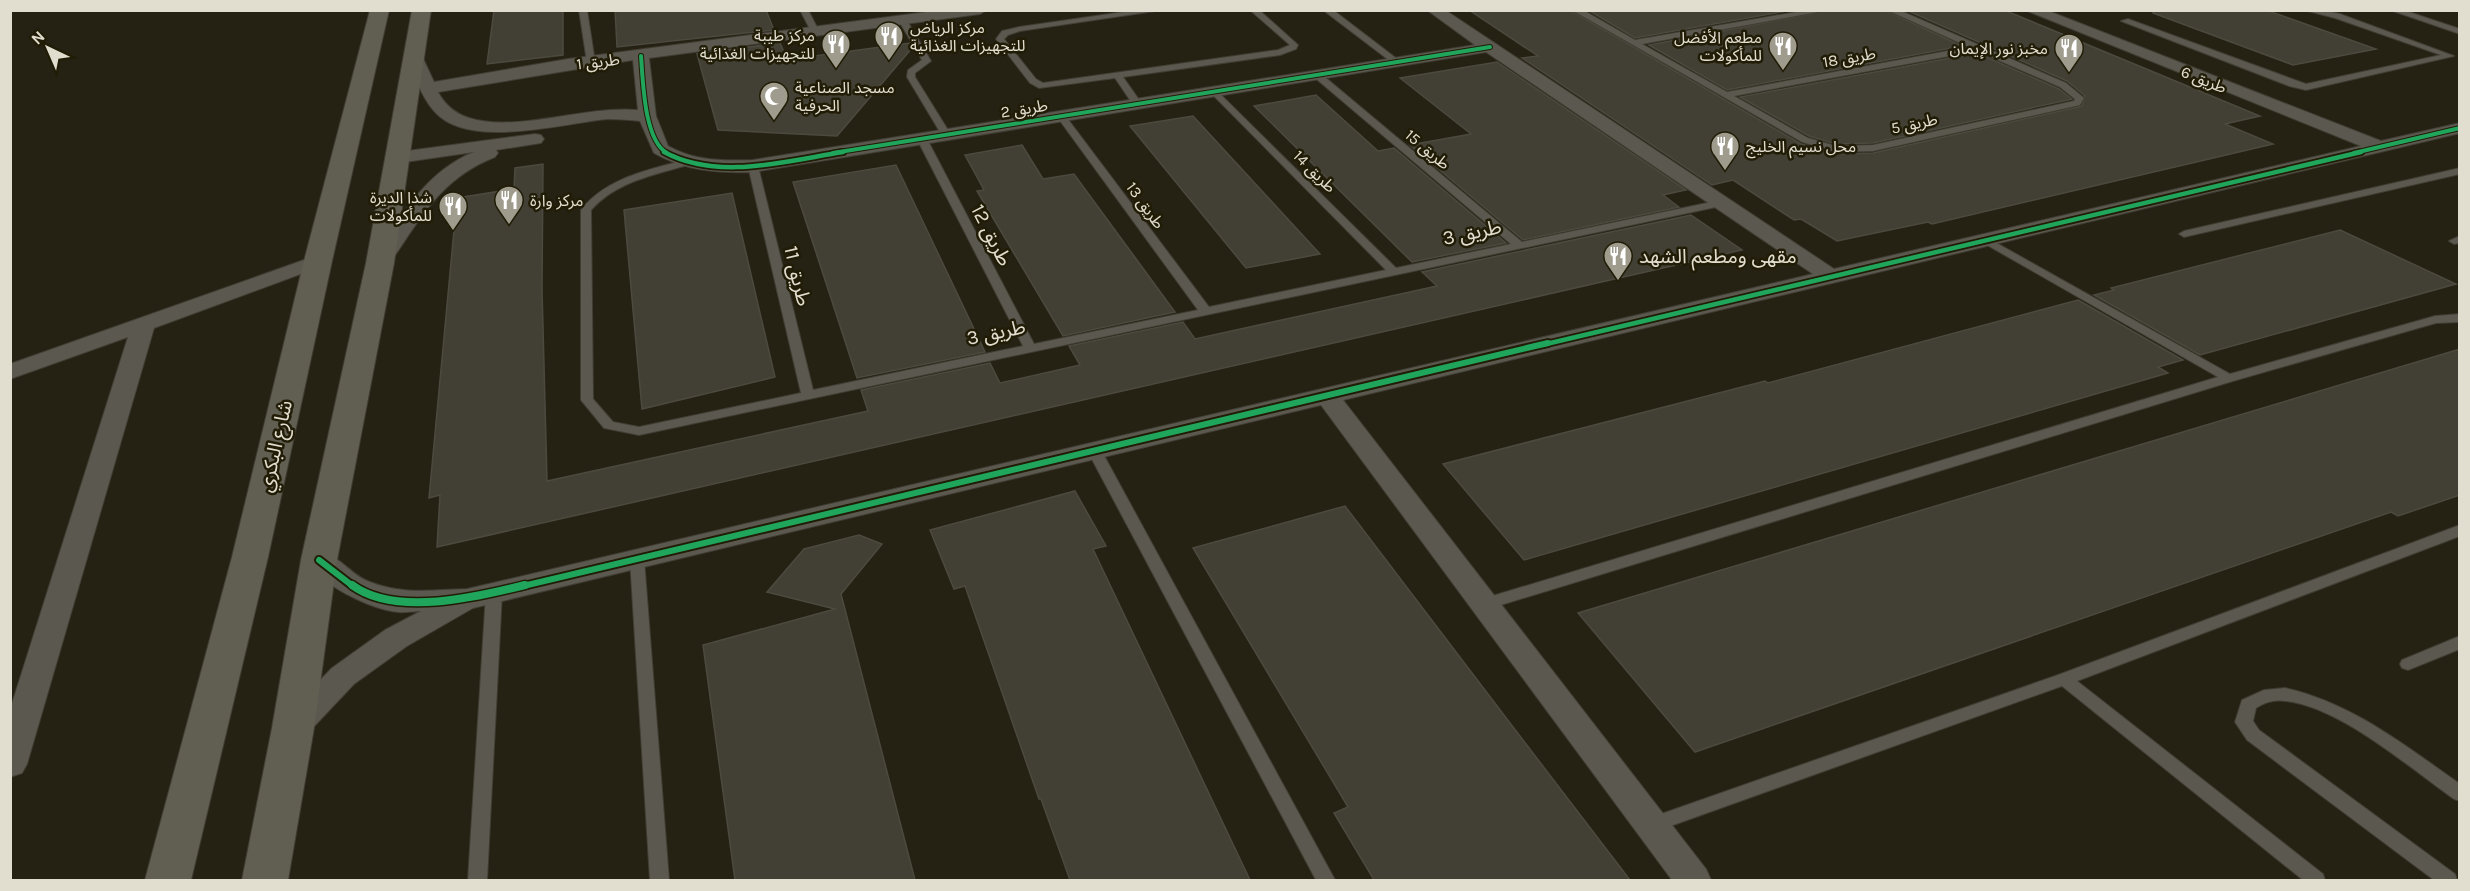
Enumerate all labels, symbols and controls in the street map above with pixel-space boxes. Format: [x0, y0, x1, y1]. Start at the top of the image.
north arrow [18, 18, 78, 78]
place label: مركز الرياض للتجهيزات الغذائية [910, 18, 1025, 55]
restaurant icon: مركز الرياض للتجهيزات الغذائية [873, 20, 905, 62]
place label: مركز طيبة للتجهيزات الغذائية [700, 26, 815, 63]
text: N [27, 27, 49, 48]
restaurant icon: مركز طيبة للتجهيزات الغذائية [820, 28, 852, 70]
place label: مطعم الأفضل للمأكولات [1674, 28, 1762, 65]
restaurant icon: مطعم الأفضل للمأكولات [1767, 30, 1799, 72]
restaurant icon: مخبز نور الإيمان [2053, 32, 2085, 74]
place label: مخبز نور الإيمان [1949, 39, 2048, 59]
street label: طريق 18 [1821, 43, 1877, 72]
street label: طريق 1 [575, 49, 621, 75]
street label: طريق 6 [2178, 62, 2229, 98]
place label: مسجد الصناعية الحرفية [795, 78, 895, 115]
mosque icon: مسجد الصناعية الحرفية [758, 80, 790, 122]
street label: طريق 2 [999, 95, 1049, 123]
street label: طريق 5 [1889, 109, 1940, 139]
street label: طريق 15 [1401, 125, 1454, 174]
restaurant icon: محل نسيم الخليج [1709, 130, 1741, 172]
place label: محل نسيم الخليج [1746, 137, 1856, 159]
street label: طريق 14 [1289, 146, 1340, 197]
street label: طريق 13 [1122, 178, 1169, 233]
restaurant icon: مركز وارة [493, 184, 525, 226]
place label: شذا الديرة للمأكولات [370, 188, 432, 225]
restaurant icon: شذا الديرة للمأكولات [437, 190, 469, 232]
place label: مركز وارة [530, 191, 584, 210]
street label: طريق 12 [965, 201, 1017, 270]
street label: طريق 3 [1441, 215, 1504, 251]
restaurant icon: مقهى ومطعم الشهد [1602, 240, 1634, 282]
street label: طريق 11 [778, 244, 816, 309]
place label: مقهى ومطعم الشهد [1639, 245, 1797, 271]
street label: طريق 3 [965, 315, 1028, 351]
street label: شارع البكري [254, 398, 301, 495]

